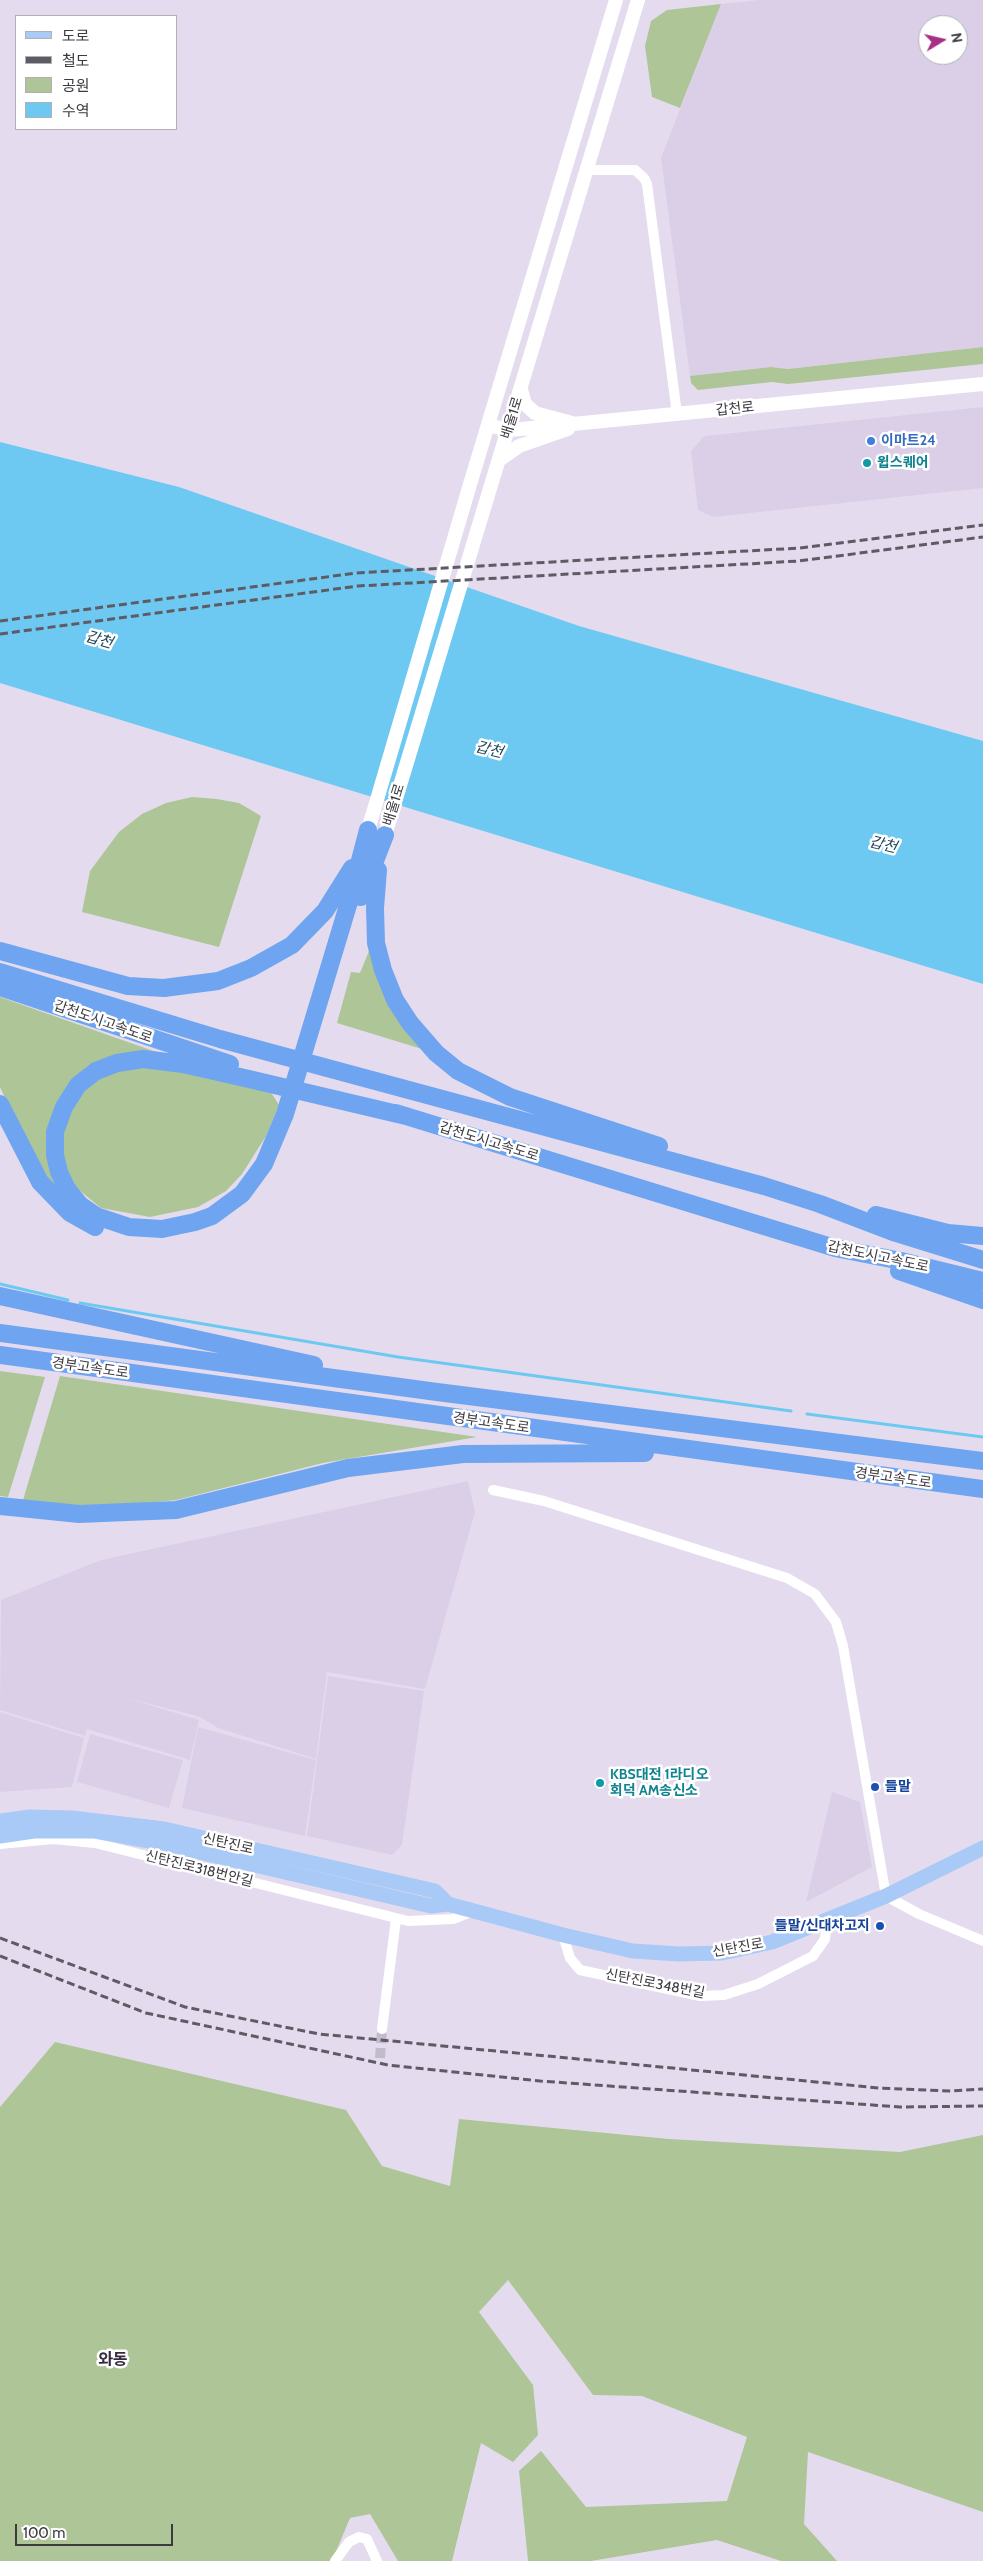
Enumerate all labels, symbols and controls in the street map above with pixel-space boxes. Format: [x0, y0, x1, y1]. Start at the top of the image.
legend [15, 15, 178, 130]
north arrow [918, 15, 968, 65]
text: 도로 [62, 27, 90, 45]
text: N [947, 32, 966, 44]
text: 철도 [62, 52, 90, 70]
text: 공원 [62, 77, 90, 95]
text: 수역 [62, 102, 90, 120]
street label: 배울1로 [498, 395, 526, 441]
street label: 갑천로 [715, 399, 755, 419]
place label: 이마트24 [881, 433, 936, 449]
marker: 이마트24 [865, 435, 877, 447]
place label: 윕스퀘어 [877, 455, 929, 471]
marker: 윕스퀘어 [861, 457, 873, 469]
water label: 갑천 [83, 628, 115, 652]
water label: 갑천 [473, 738, 505, 762]
street label: 배울1로 [380, 782, 408, 828]
water label: 갑천 [867, 833, 899, 857]
street label: 갑천도시고속도로 [52, 997, 154, 1047]
street label: 갑천도시고속도로 [437, 1119, 541, 1165]
street label: 갑천도시고속도로 [826, 1238, 930, 1276]
street label: 경부고속도로 [51, 1354, 129, 1382]
street label: 경부고속도로 [452, 1409, 530, 1437]
street label: 경부고속도로 [854, 1464, 932, 1492]
place label: KBS대전 1라디오 회덕 AM송신소 [610, 1767, 708, 1800]
marker: KBS대전 1라디오 회덕 AM송신소 [594, 1777, 606, 1789]
place label: 들말 [885, 1779, 911, 1795]
marker: 들말 [869, 1781, 881, 1793]
street label: 신탄진로 [201, 1830, 255, 1858]
street label: 신탄진로318번안길 [143, 1847, 255, 1891]
place label: 들말/신대차고지 [775, 1918, 870, 1934]
marker: 들말/신대차고지 [874, 1920, 886, 1932]
street label: 신탄진로 [711, 1935, 765, 1961]
street label: 신탄진로348번길 [604, 1966, 706, 2002]
district label: 와동 [98, 2350, 128, 2370]
scale bar [18, 2514, 175, 2546]
text: 100 m [23, 2524, 65, 2542]

